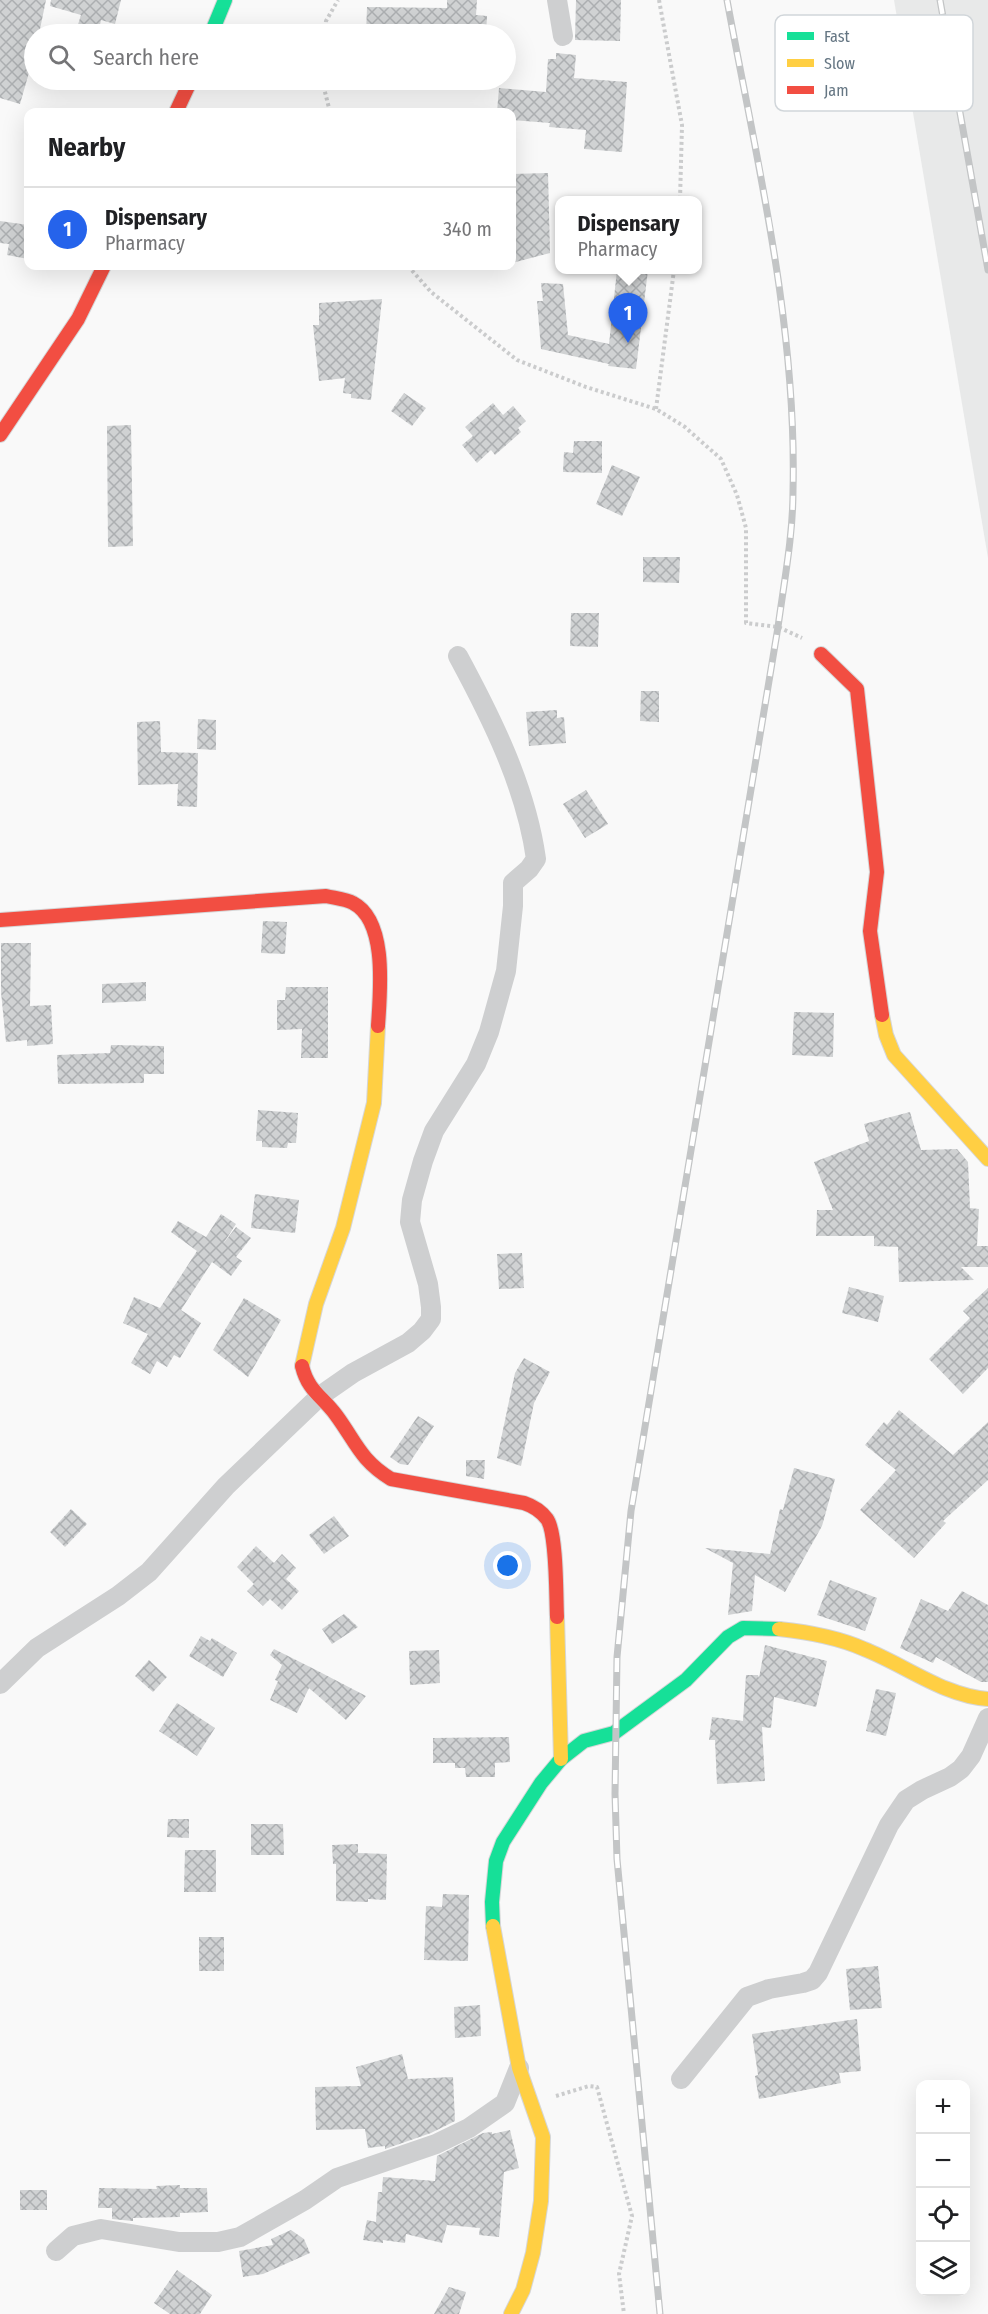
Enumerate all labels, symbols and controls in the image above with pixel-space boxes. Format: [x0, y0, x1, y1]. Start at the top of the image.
legend [775, 15, 973, 111]
search box [24, 24, 516, 90]
text: Fast [824, 27, 851, 46]
icon: search [45, 41, 78, 74]
text: Search here [93, 44, 199, 71]
text: Slow [824, 54, 855, 73]
text: Jam [824, 81, 849, 100]
text: Nearby [48, 132, 125, 163]
popup [555, 196, 702, 274]
text: Dispensary [105, 204, 207, 231]
text: Dispensary [577, 210, 680, 237]
text: 1 [63, 217, 72, 241]
text: 340 m [443, 217, 492, 241]
text: Pharmacy [105, 231, 185, 255]
text: Pharmacy [577, 237, 658, 261]
pin: 1 [608, 294, 648, 343]
your location [493, 1551, 522, 1580]
map controls [916, 2080, 970, 2296]
button: + [916, 2080, 970, 2134]
button: − [916, 2134, 970, 2188]
button: locate [916, 2188, 970, 2242]
button: layers [916, 2242, 970, 2296]

